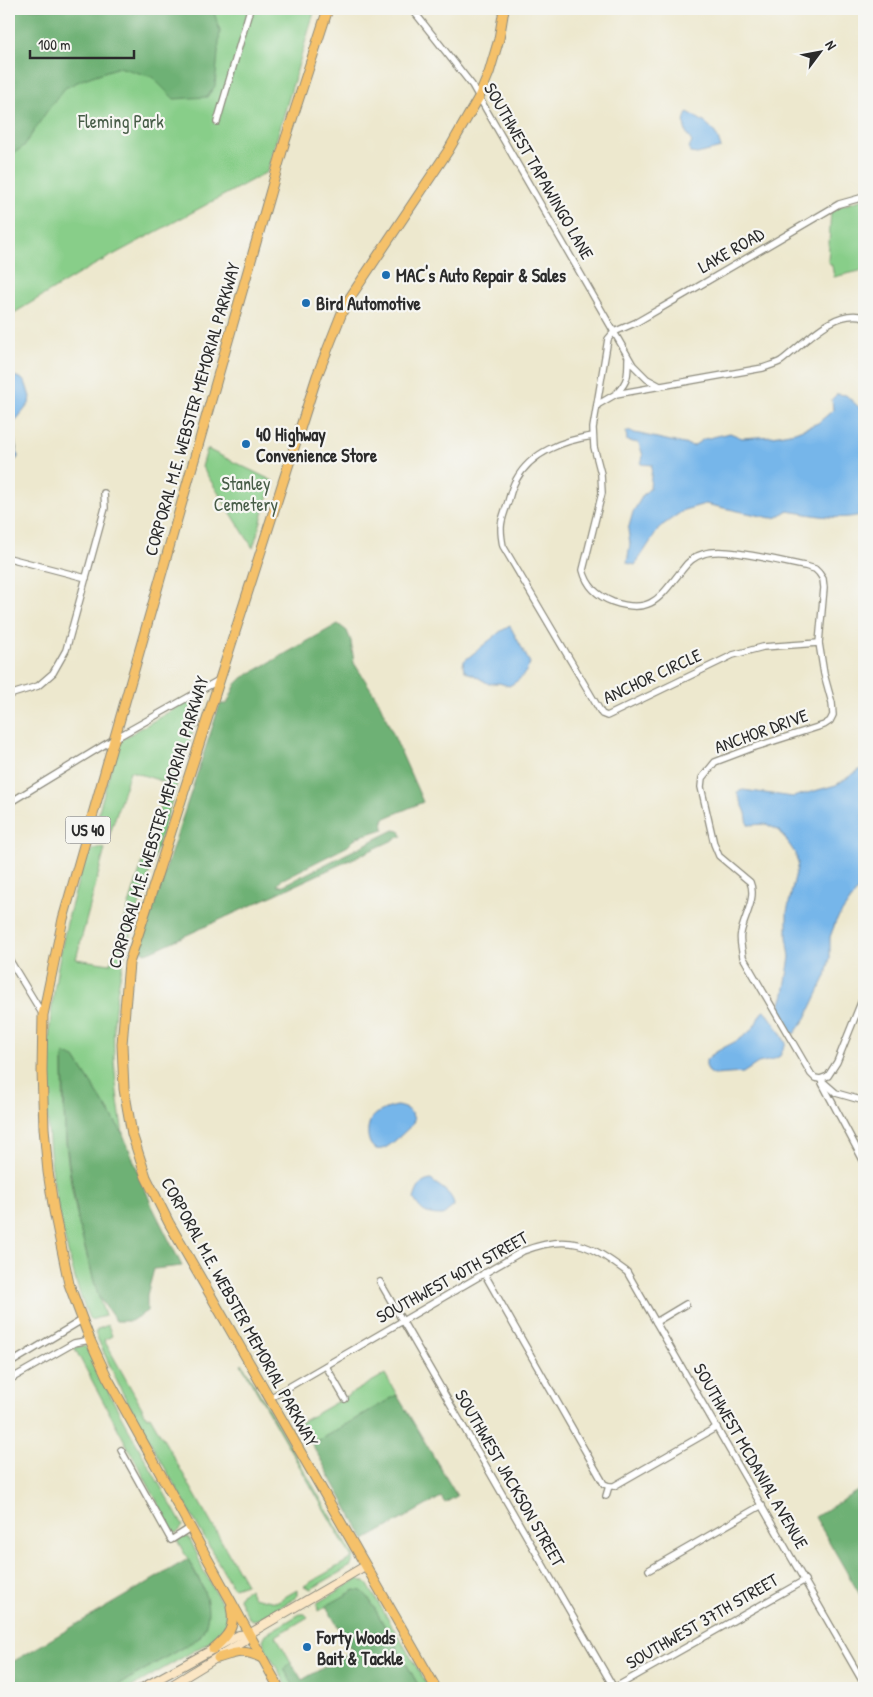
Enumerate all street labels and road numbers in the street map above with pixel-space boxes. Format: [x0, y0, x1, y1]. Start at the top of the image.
street label: SOUTHWEST TAPAWINGO LANE [478, 78, 600, 264]
street label: LAKE ROAD [693, 221, 769, 279]
street label: CORPORAL M.E. WEBSTER MEMORIAL PARKWAY [138, 259, 246, 559]
street label: ANCHOR CIRCLE [599, 642, 705, 710]
street label: CORPORAL M.E. WEBSTER MEMORIAL PARKWAY [102, 673, 214, 971]
street label: ANCHOR DRIVE [711, 702, 811, 760]
road number: US 40 [66, 816, 110, 844]
street label: CORPORAL M.E. WEBSTER MEMORIAL PARKWAY [155, 1173, 325, 1451]
street label: SOUTHWEST 40TH STREET [372, 1225, 533, 1329]
street label: SOUTHWEST MCDANIAL AVENUE [688, 1359, 814, 1553]
street label: SOUTHWEST JACKSON STREET [449, 1385, 571, 1572]
street label: SOUTHWEST 37TH STREET [621, 1567, 783, 1675]

